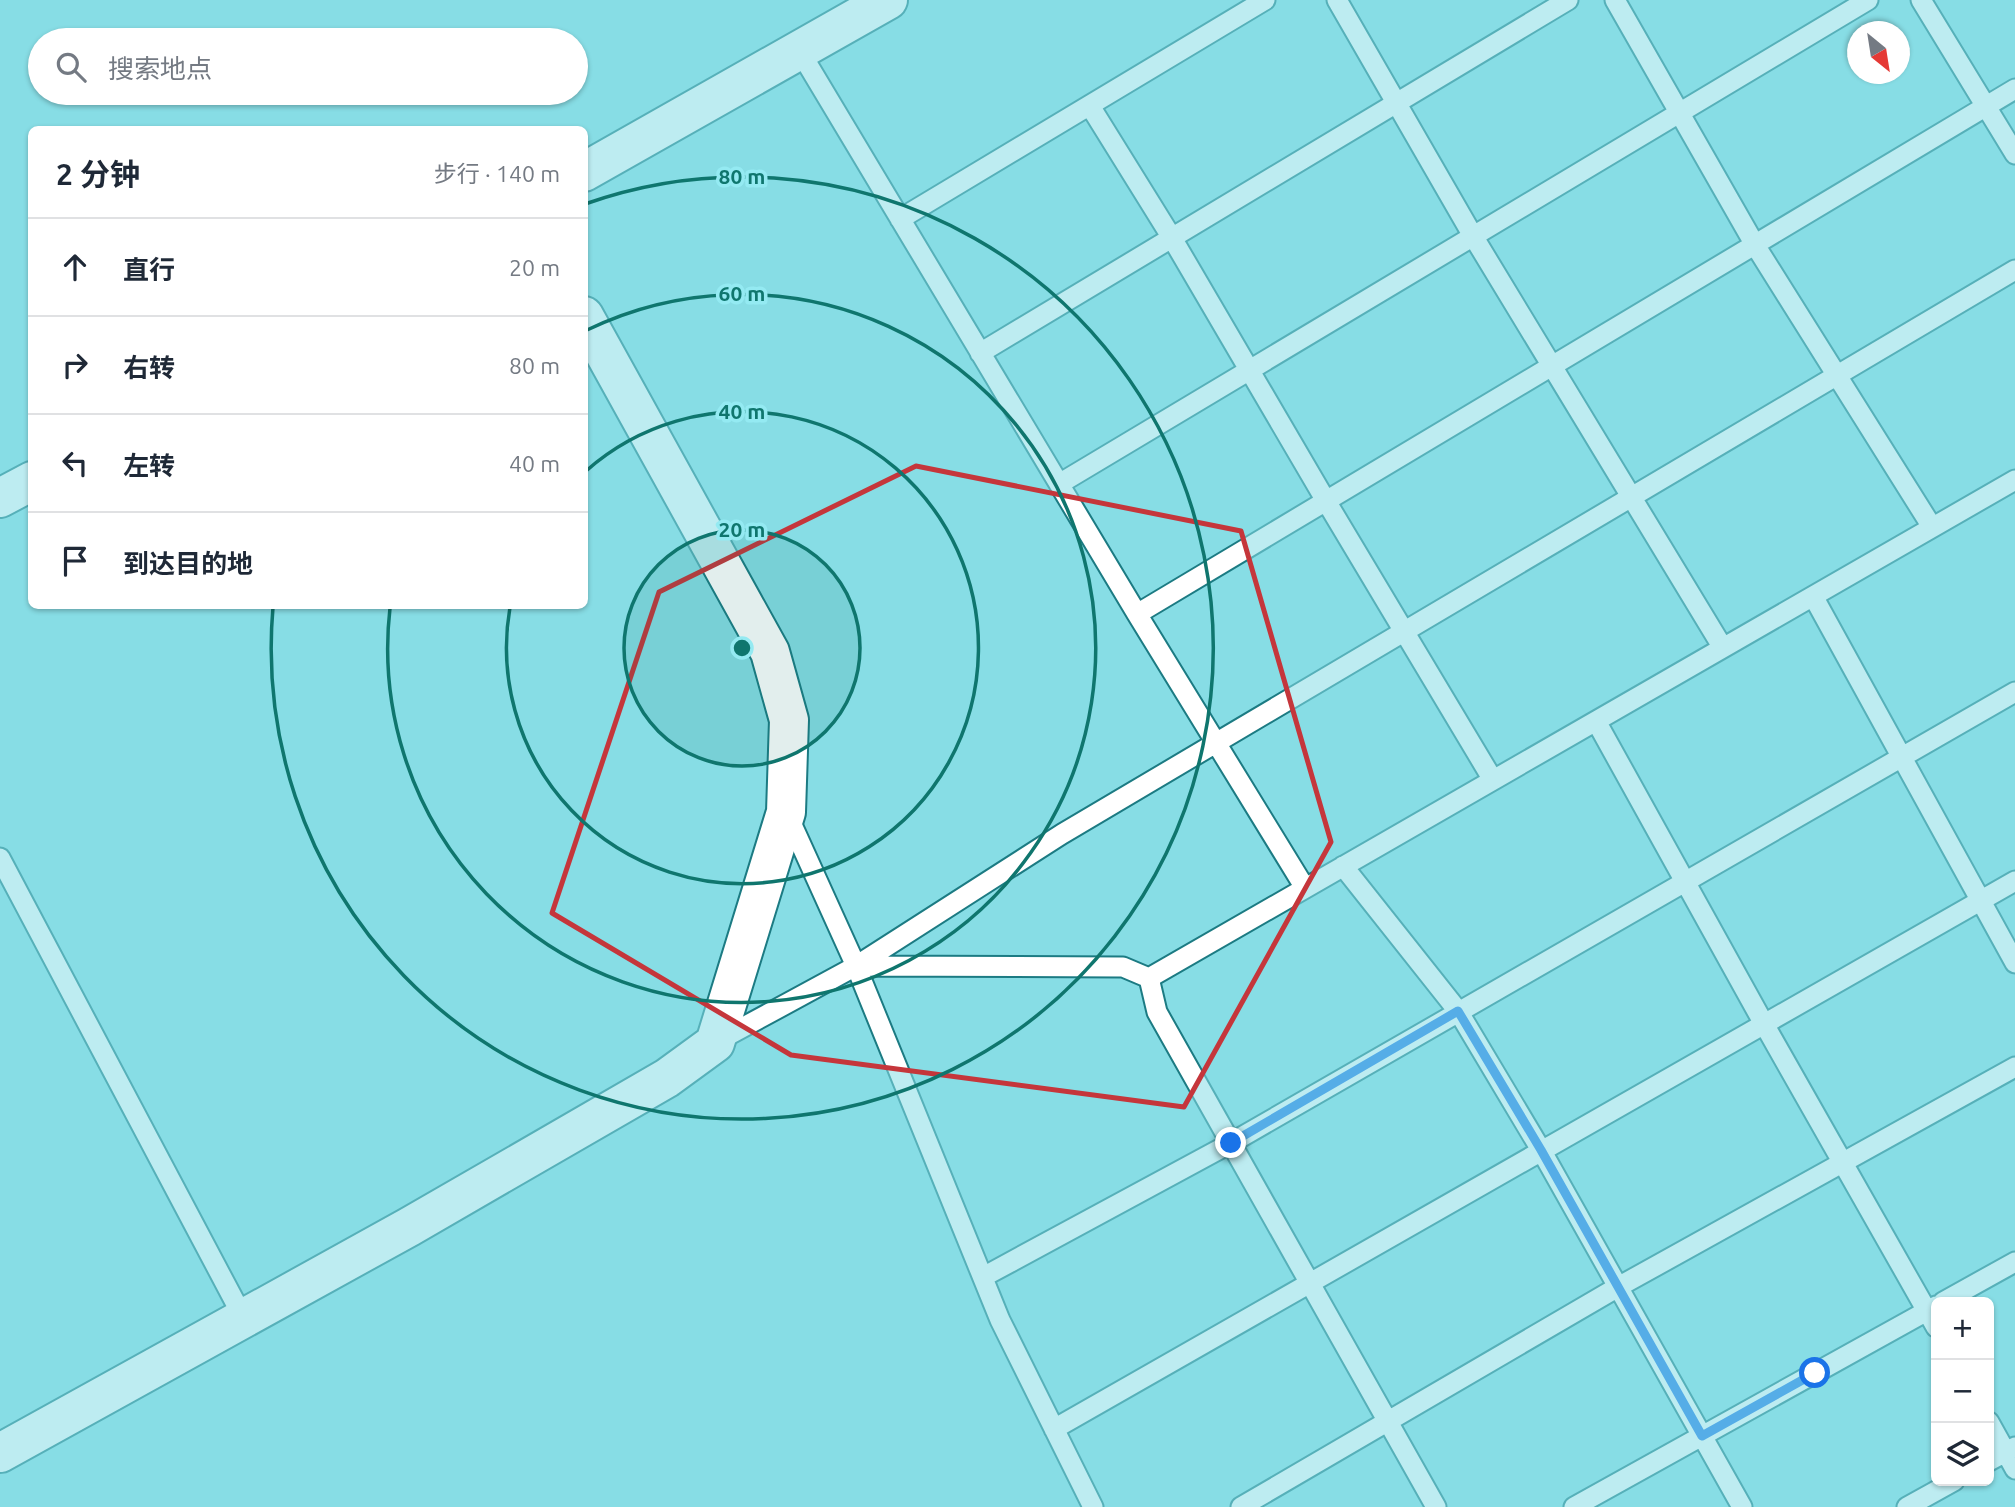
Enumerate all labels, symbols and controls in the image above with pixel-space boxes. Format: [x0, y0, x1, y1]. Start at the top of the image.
north arrow [1847, 21, 1910, 84]
search box [28, 28, 588, 105]
icon: search [52, 48, 90, 86]
text: 搜索地点 [108, 54, 212, 83]
text: 2 分钟 [56, 157, 140, 191]
text: 步行 · 140 m [434, 161, 560, 186]
text: 80 m [719, 164, 765, 188]
icon: ahead [56, 248, 94, 286]
text: 直行 [123, 255, 175, 284]
text: 20 m [509, 255, 560, 280]
text: 60 m [719, 281, 765, 305]
icon: right [56, 346, 94, 384]
text: 右转 [123, 353, 175, 382]
text: 80 m [509, 353, 560, 378]
text: 40 m [719, 399, 765, 423]
icon: left [56, 444, 94, 482]
text: 左转 [123, 451, 175, 480]
text: 40 m [509, 451, 560, 476]
text: 20 m [719, 517, 765, 541]
icon: arrive [56, 542, 94, 580]
text: 到达目的地 [123, 549, 253, 578]
centre of rings [730, 636, 754, 660]
route end [1215, 1127, 1246, 1158]
map controls [1931, 1297, 1994, 1486]
button: + [1931, 1297, 1994, 1360]
route start [1799, 1357, 1830, 1388]
button: − [1931, 1360, 1994, 1423]
button: layers [1931, 1423, 1994, 1486]

